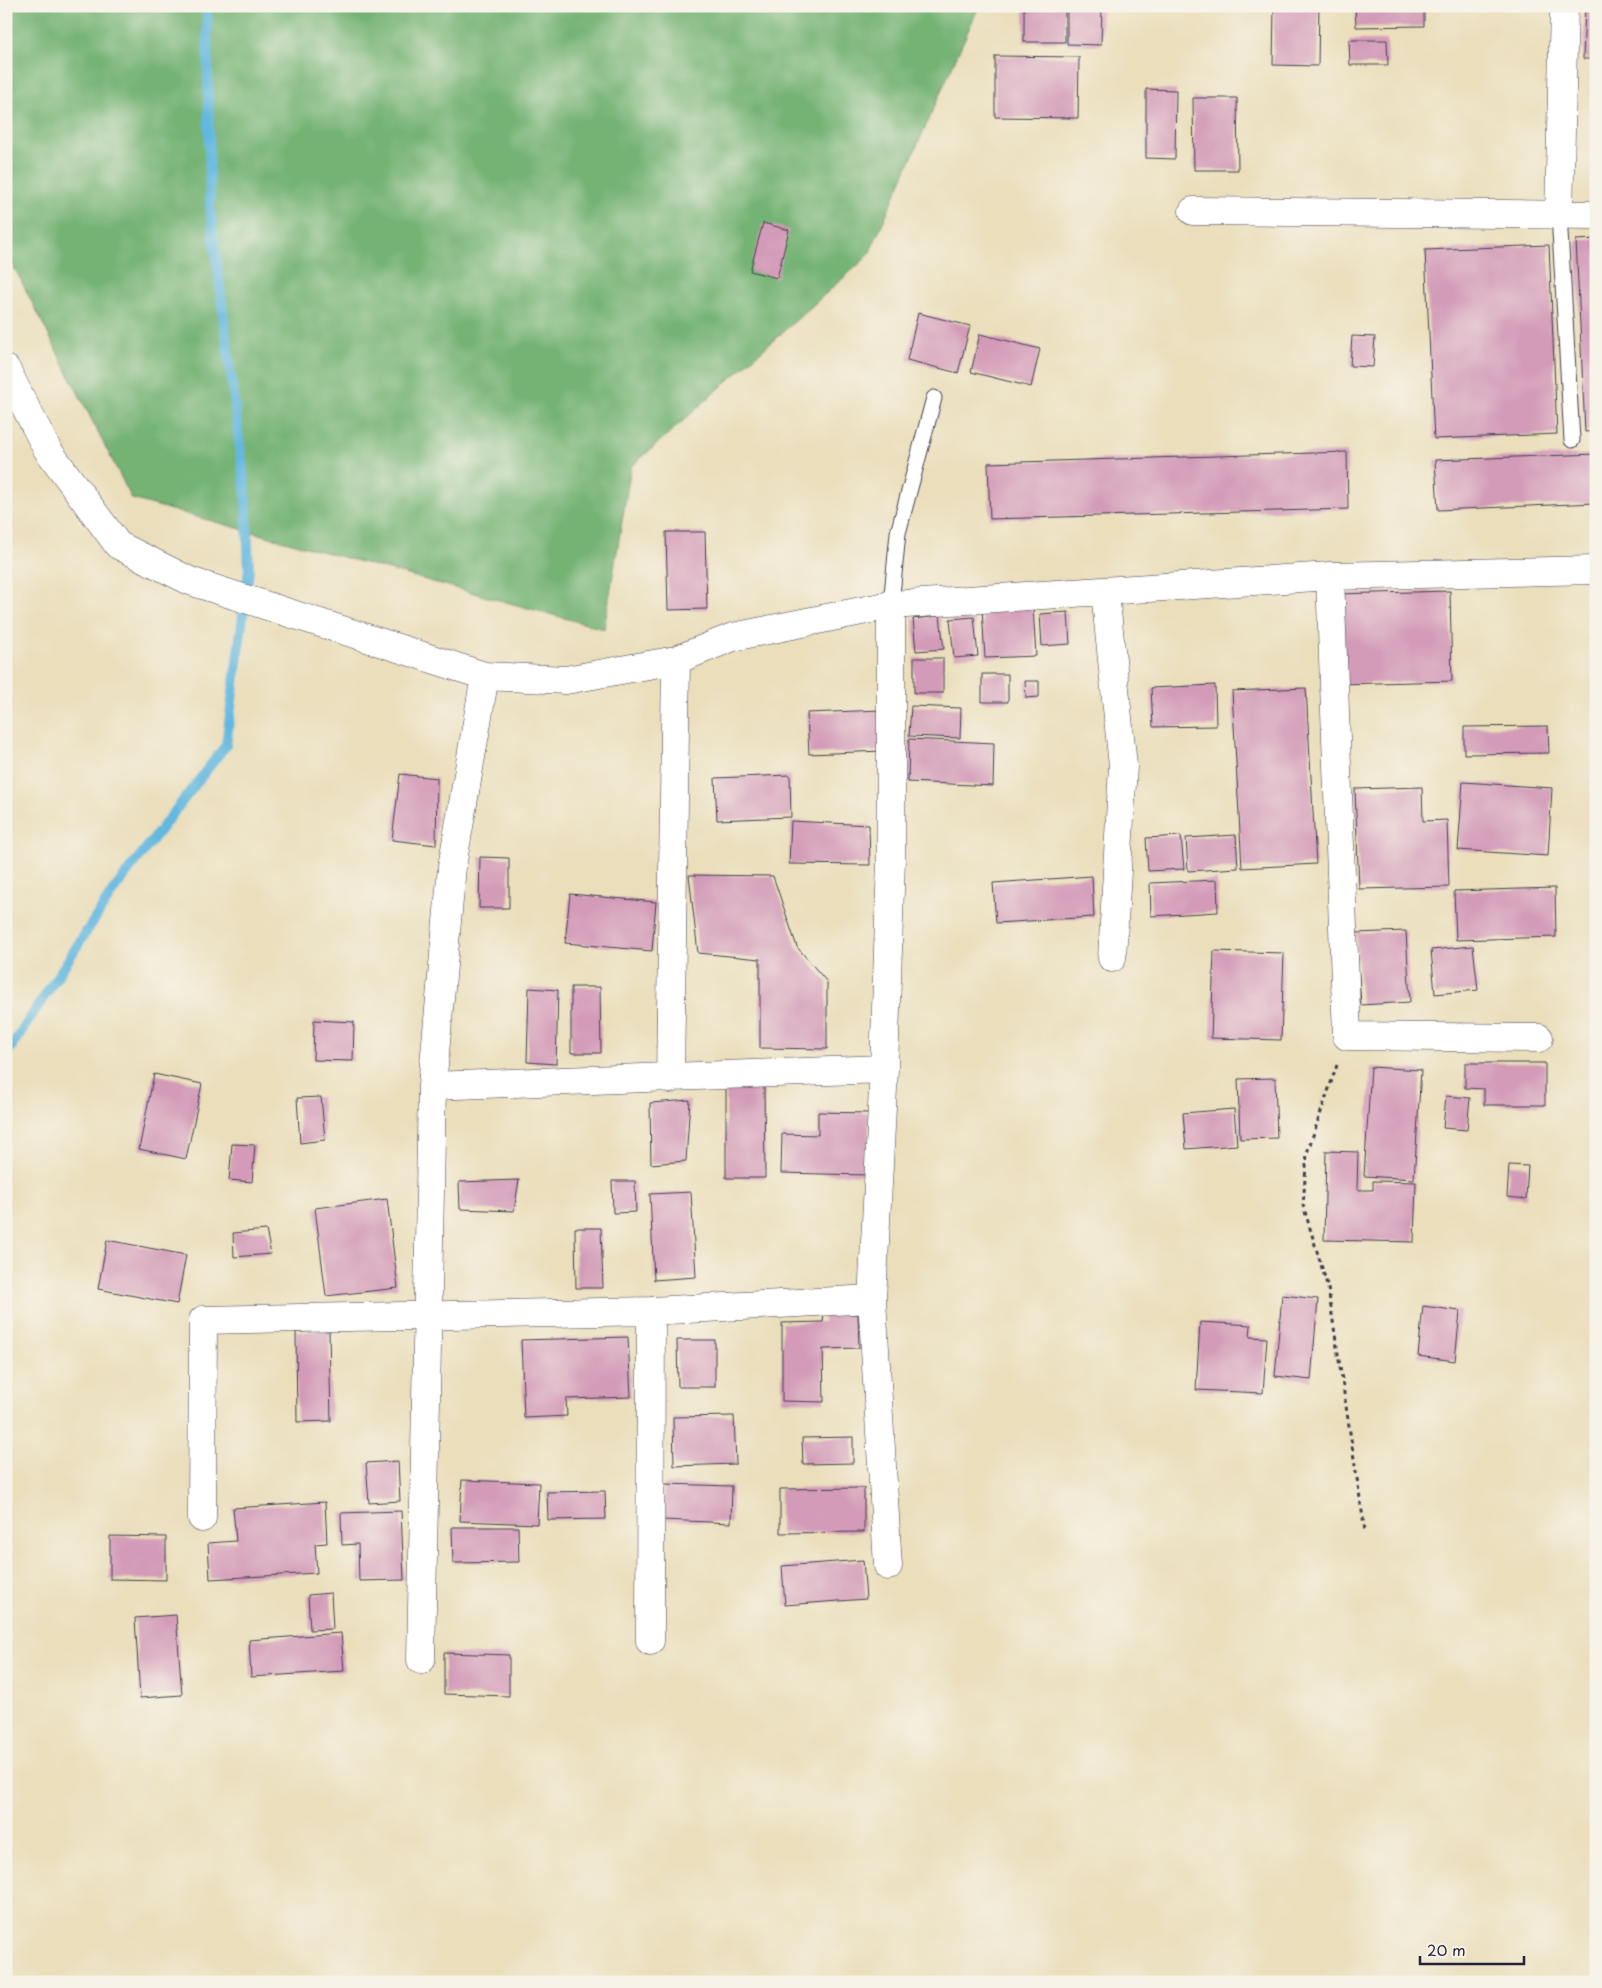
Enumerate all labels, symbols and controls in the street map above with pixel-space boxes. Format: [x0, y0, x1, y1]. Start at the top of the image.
scale bar [1420, 1933, 1523, 1965]
text: 20 m [1427, 1938, 1466, 1961]

